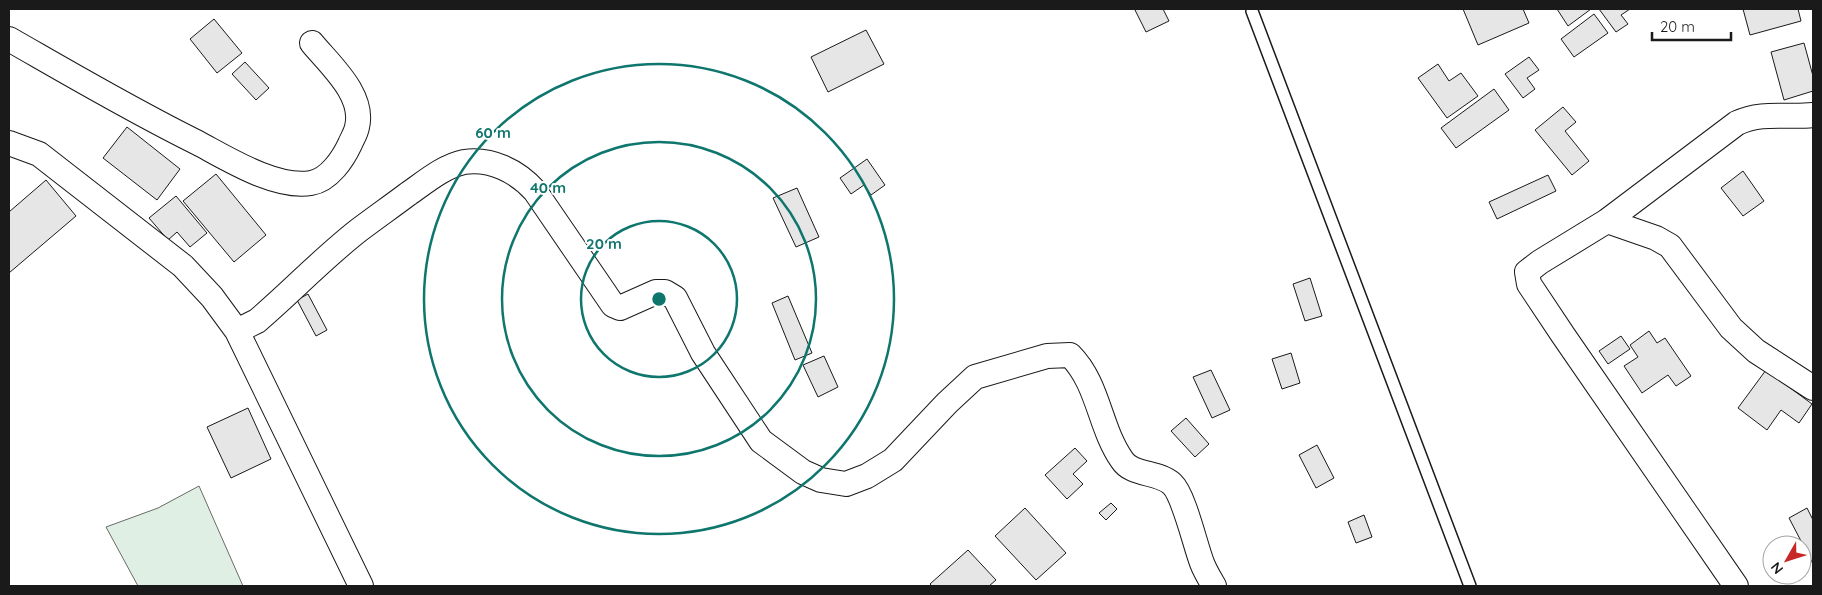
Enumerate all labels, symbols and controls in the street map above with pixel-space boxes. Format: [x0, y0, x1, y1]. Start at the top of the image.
scale bar [1652, 10, 1731, 42]
text: 20 m [1660, 17, 1695, 36]
text: 60 m [475, 123, 511, 142]
text: 40 m [530, 178, 566, 197]
text: 20 m [586, 234, 622, 253]
centre of rings [650, 290, 668, 308]
north arrow [1762, 535, 1812, 585]
text: N [1767, 559, 1787, 578]

